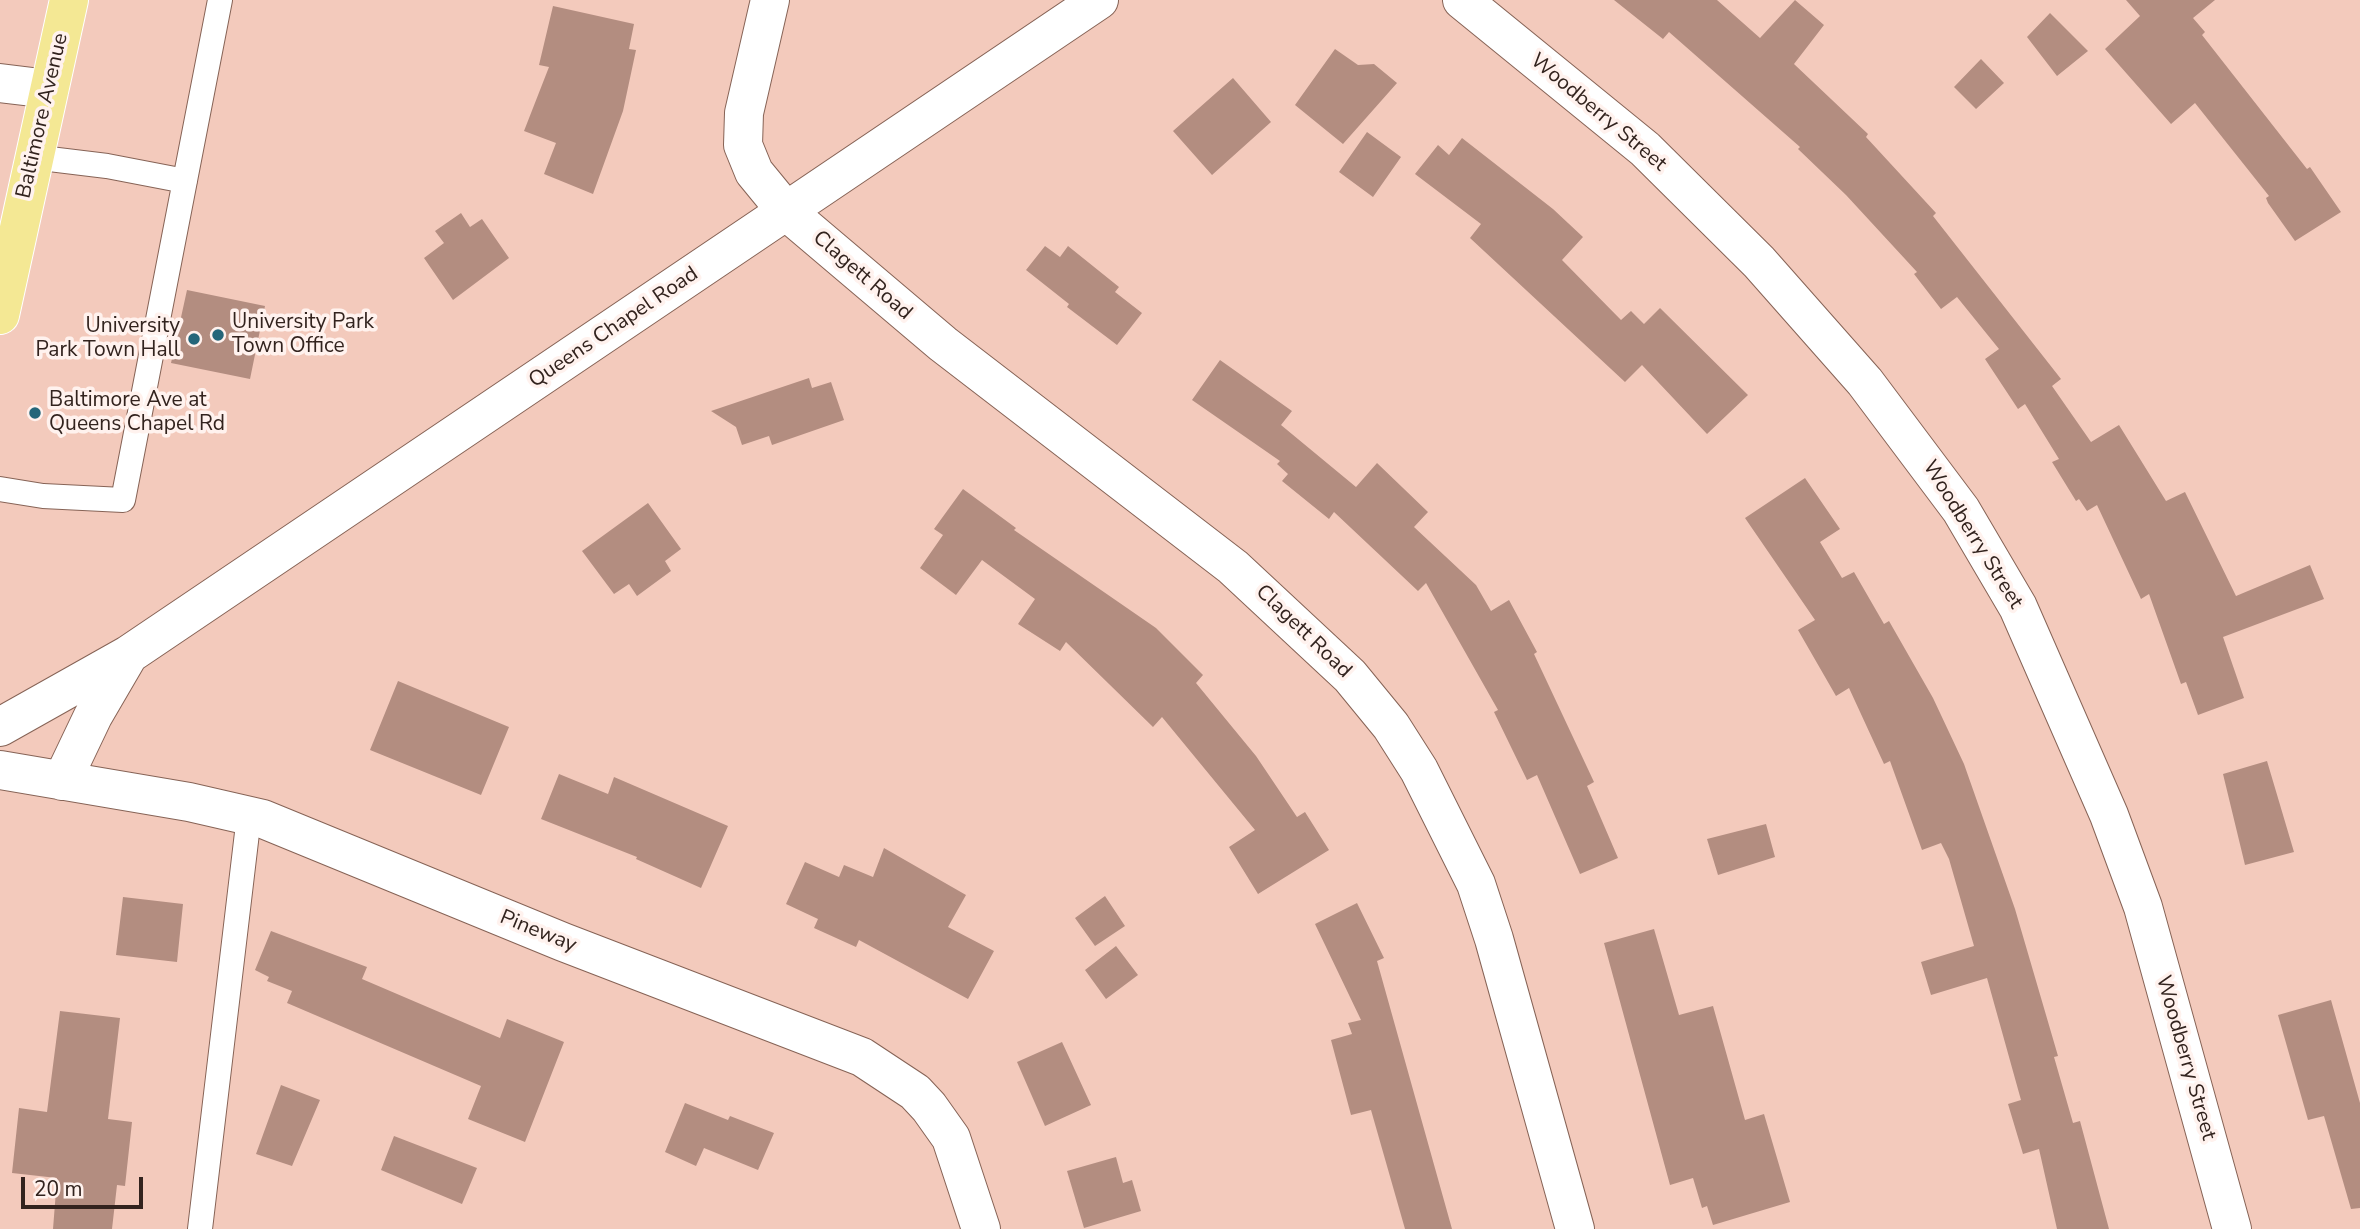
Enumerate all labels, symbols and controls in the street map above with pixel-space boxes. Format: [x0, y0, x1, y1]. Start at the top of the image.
street label: Baltimore Avenue [12, 31, 74, 201]
street label: Woodberry Street [1525, 49, 1671, 177]
street label: Clagett Road [807, 226, 917, 326]
street label: Queens Chapel Road [525, 262, 703, 394]
place label: University Park Town Office [232, 310, 374, 360]
place label: University Park Town Hall [36, 314, 180, 364]
marker: University Park Town Office [210, 327, 226, 343]
marker: University Park Town Hall [186, 331, 202, 347]
place label: Baltimore Ave at Queens Chapel Rd [49, 388, 225, 438]
marker: Baltimore Ave at Queens Chapel Rd [27, 405, 43, 421]
street label: Woodberry Street [1916, 456, 2028, 614]
street label: Clagett Road [1250, 580, 1356, 684]
street label: Pineway [496, 905, 580, 959]
street label: Woodberry Street [2149, 973, 2221, 1143]
scale bar [24, 1162, 147, 1206]
text: 20 m [34, 1175, 83, 1203]

